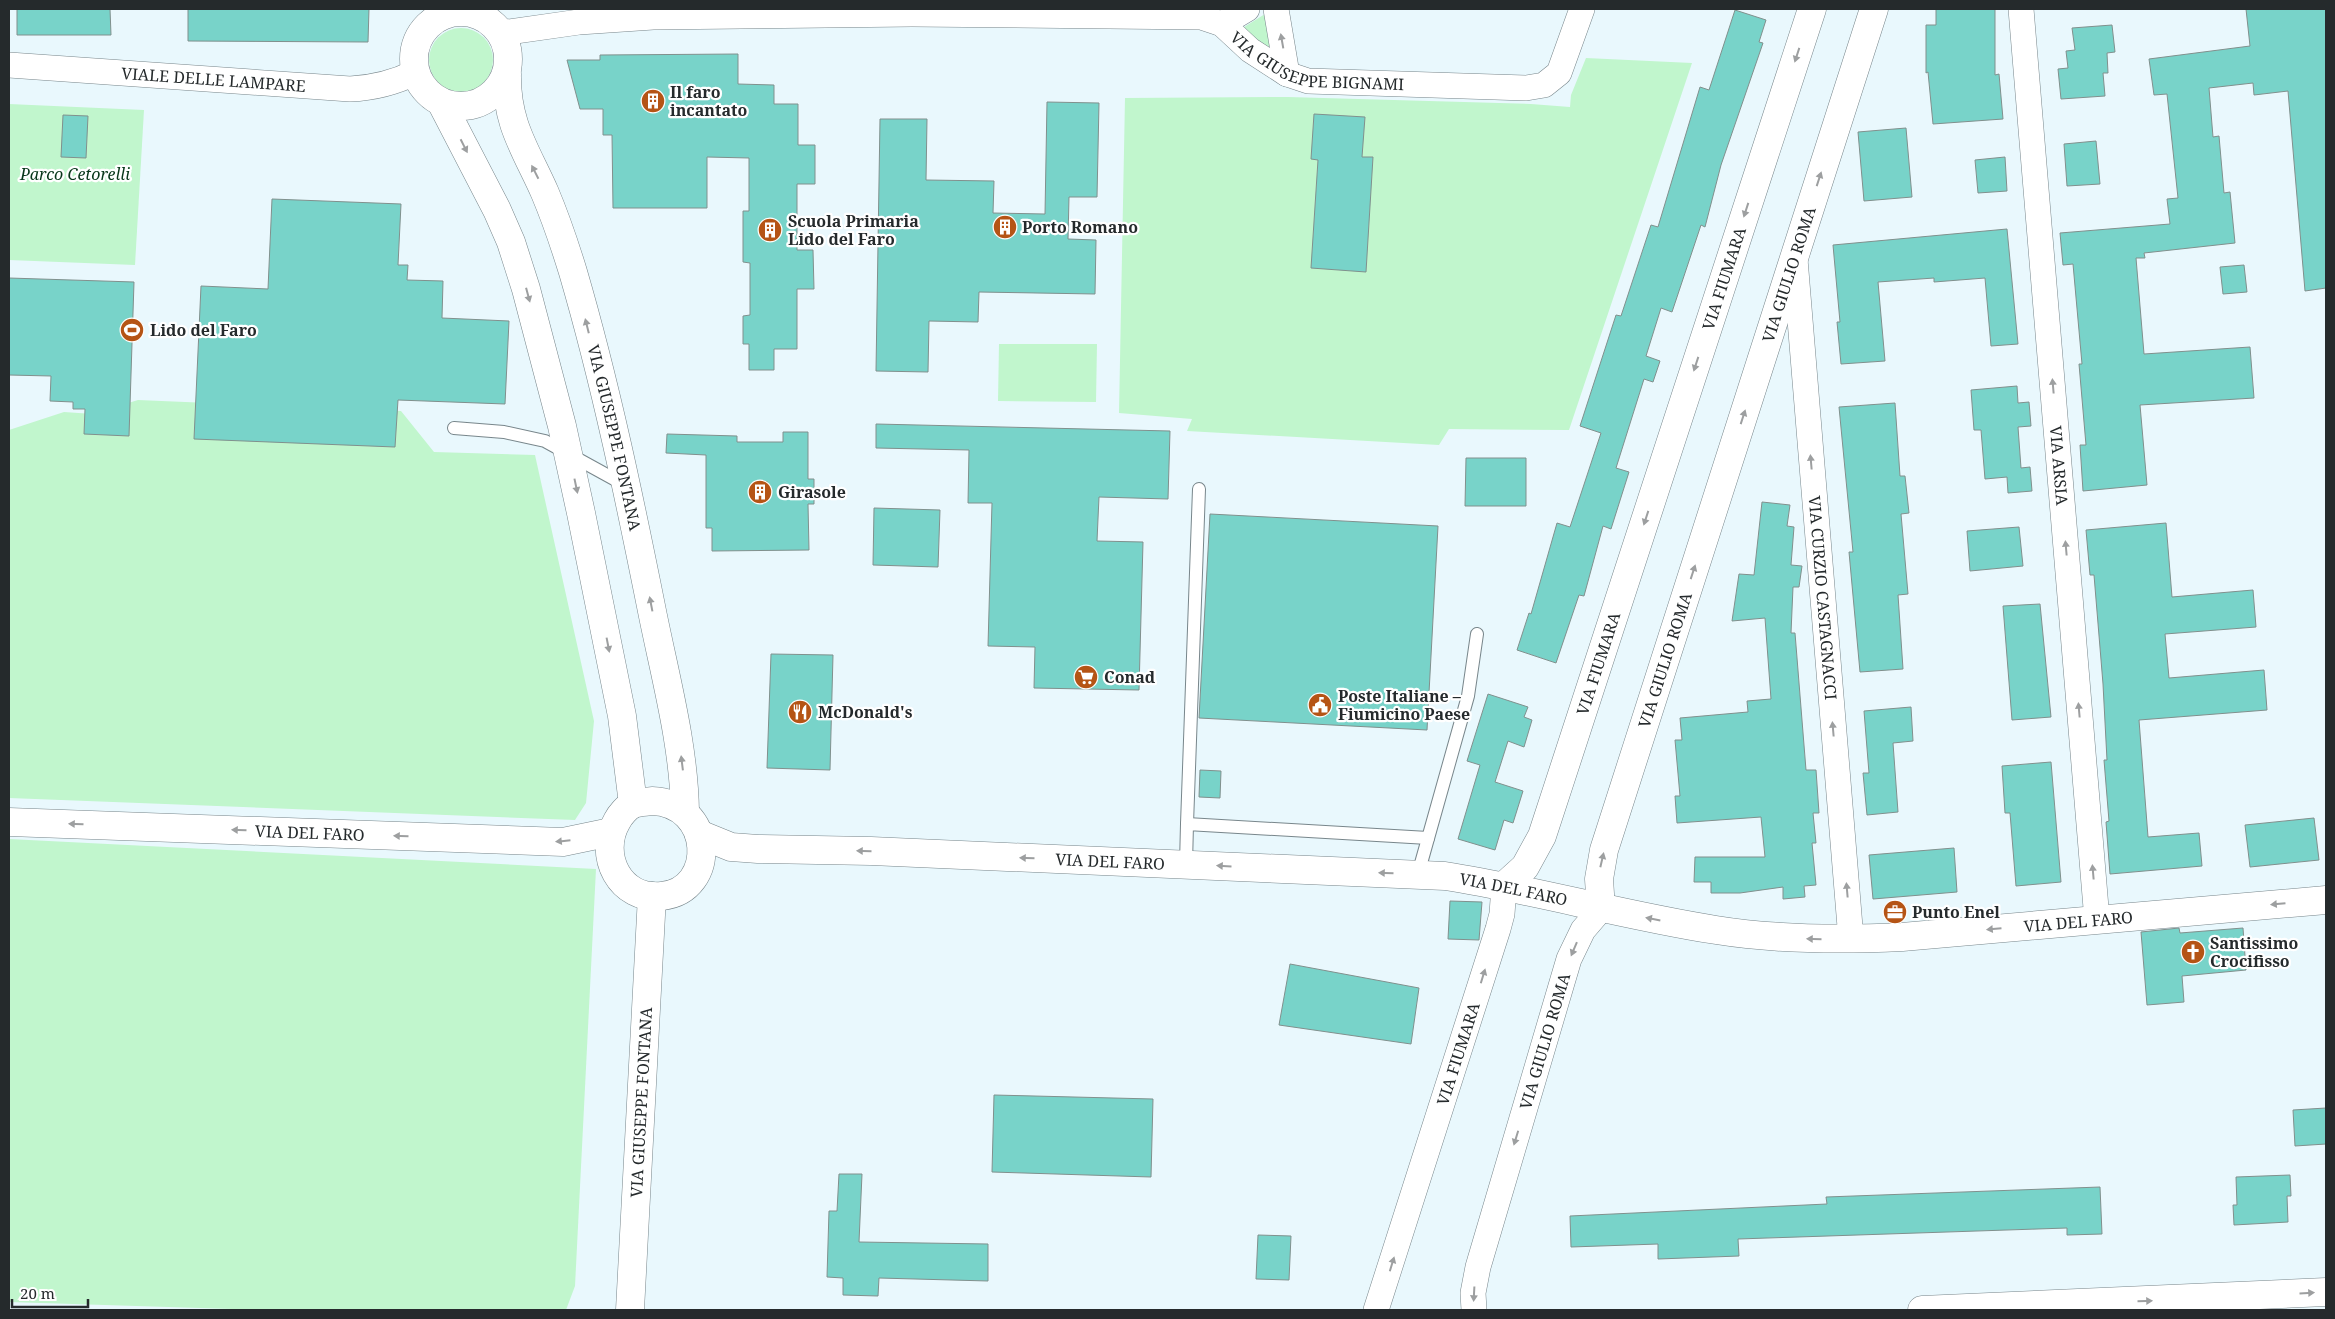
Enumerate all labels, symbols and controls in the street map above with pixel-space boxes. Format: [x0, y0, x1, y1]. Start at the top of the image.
street label: VIA GIUSEPPE BIGNAMI [1226, 26, 1405, 95]
one-way arrow [1277, 33, 1285, 49]
one-way arrow [1793, 48, 1801, 63]
street label: VIALE DELLE LAMPARE [121, 62, 306, 97]
place label: Il faro incantato [670, 81, 748, 121]
building icon: Il faro incantato [640, 88, 666, 114]
one-way arrow [460, 138, 468, 153]
park label: Parco Cetorelli [19, 163, 130, 185]
one-way arrow [531, 165, 540, 180]
one-way arrow [1816, 172, 1824, 187]
one-way arrow [1742, 202, 1750, 217]
street label: VIA GIULIO ROMA [1757, 203, 1821, 345]
place label: Scuola Primaria Lido del Faro [788, 210, 919, 250]
building icon: Porto Romano [992, 214, 1018, 240]
place label: Porto Romano [1022, 216, 1138, 238]
building icon: Scuola Primaria Lido del Faro [757, 217, 783, 243]
street label: VIA FIUMARA [1697, 224, 1751, 333]
one-way arrow [524, 287, 532, 302]
sports icon: Lido del Faro [119, 317, 145, 343]
place label: Lido del Faro [150, 319, 257, 341]
one-way arrow [583, 319, 591, 334]
street label: VIA GIUSEPPE FONTANA [582, 342, 647, 533]
one-way arrow [1692, 357, 1700, 372]
one-way arrow [2048, 377, 2056, 393]
one-way arrow [1740, 410, 1747, 425]
street label: VIA ARSIA [2045, 425, 2073, 507]
one-way arrow [1806, 454, 1814, 470]
one-way arrow [572, 479, 580, 495]
building icon: Girasole [747, 479, 773, 505]
place label: Girasole [778, 481, 846, 503]
street label: VIA CURZIO CASTAGNACCI [1804, 495, 1842, 701]
one-way arrow [1641, 511, 1649, 526]
one-way arrow [2062, 539, 2070, 555]
one-way arrow [1690, 564, 1698, 579]
street label: VIA GIULIO ROMA [1633, 589, 1697, 731]
one-way arrow [647, 596, 655, 611]
street label: VIA FIUMARA [1571, 609, 1626, 718]
one-way arrow [604, 638, 612, 653]
supermarket icon: Conad [1073, 664, 1099, 690]
place label: Conad [1104, 666, 1156, 688]
place label: Poste Italiane – Fiumicino Paese [1338, 685, 1470, 725]
public building icon: Poste Italiane – Fiumicino Paese [1307, 692, 1333, 718]
restaurant icon: McDonald's [787, 699, 813, 725]
place label: McDonald's [818, 701, 913, 723]
one-way arrow [2075, 701, 2083, 717]
one-way arrow [1829, 720, 1837, 736]
one-way arrow [678, 755, 686, 771]
one-way arrow [68, 820, 84, 828]
street label: VIA DEL FARO [255, 820, 365, 846]
one-way arrow [230, 826, 246, 834]
one-way arrow [393, 832, 409, 840]
one-way arrow [555, 837, 571, 845]
one-way arrow [856, 847, 872, 855]
street label: VIA DEL FARO [1055, 848, 1165, 875]
one-way arrow [1018, 853, 1034, 861]
one-way arrow [1598, 853, 1606, 868]
one-way arrow [1216, 862, 1232, 870]
one-way arrow [2088, 863, 2096, 879]
street label: VIA DEL FARO [1458, 868, 1570, 911]
one-way arrow [1378, 869, 1394, 877]
one-way arrow [1843, 882, 1851, 898]
office icon: Punto Enel [1882, 899, 1908, 925]
one-way arrow [2269, 900, 2285, 908]
place label: Punto Enel [1912, 901, 2000, 923]
street label: VIA DEL FARO [2023, 906, 2134, 937]
one-way arrow [1646, 915, 1661, 923]
one-way arrow [1985, 925, 2001, 933]
place label: Santissimo Crocifisso [2210, 932, 2298, 972]
one-way arrow [1806, 934, 1822, 942]
church icon: Santissimo Crocifisso [2180, 939, 2206, 965]
one-way arrow [1569, 942, 1577, 956]
one-way arrow [1480, 968, 1488, 983]
street label: VIA GIULIO ROMA [1514, 970, 1575, 1112]
street label: VIA FIUMARA [1431, 999, 1485, 1108]
street label: VIA GIUSEPPE FONTANA [625, 1006, 657, 1198]
one-way arrow [1512, 1130, 1520, 1145]
one-way arrow [1389, 1257, 1397, 1272]
scale bar [12, 1276, 89, 1308]
text: 20 m [20, 1283, 55, 1303]
one-way arrow [1469, 1286, 1477, 1302]
one-way arrow [2300, 1288, 2316, 1296]
one-way arrow [2137, 1297, 2153, 1305]

